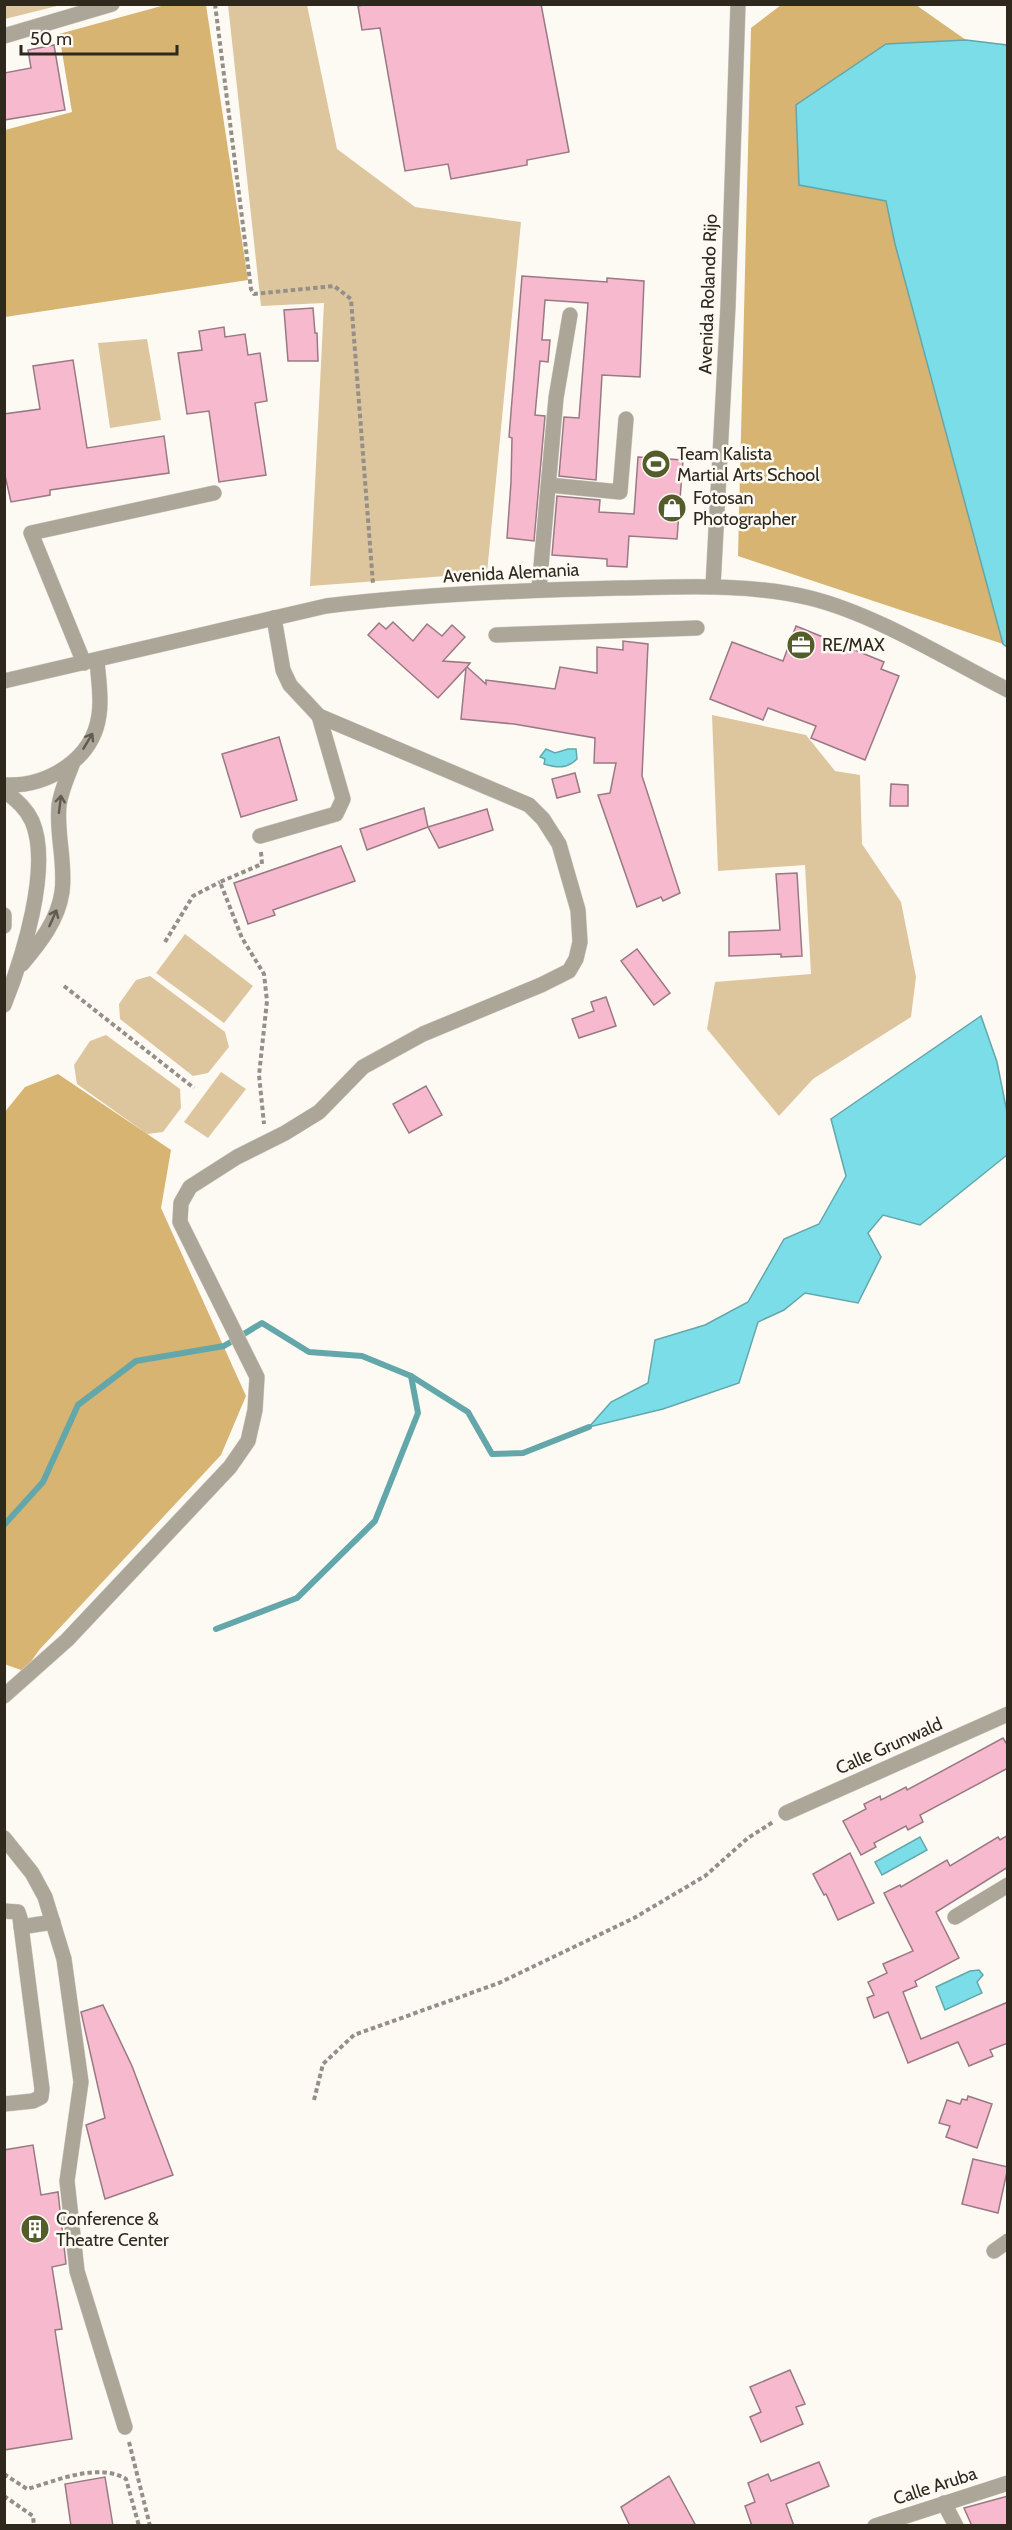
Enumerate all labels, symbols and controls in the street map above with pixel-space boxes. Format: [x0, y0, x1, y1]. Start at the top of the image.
scale bar [21, 18, 177, 56]
text: 50 m [30, 28, 72, 50]
street label: Avenida Rolando Rijo [694, 213, 722, 375]
place label: Team Kalista Martial Arts School [677, 443, 820, 486]
sports icon: Team Kalista Martial Arts School [640, 448, 672, 480]
place label: Fotosan Photographer [693, 487, 797, 530]
shop icon: Fotosan Photographer [656, 492, 688, 524]
street label: Avenida Alemania [442, 558, 580, 588]
office icon: RE/MAX [785, 629, 817, 661]
place label: RE/MAX [822, 634, 885, 656]
one-way arrow [82, 733, 94, 750]
one-way arrow [55, 795, 66, 814]
one-way arrow [48, 910, 59, 928]
street label: Calle Grunwald [832, 1713, 946, 1779]
place label: Conference & Theatre Center [56, 2208, 169, 2251]
building icon: Conference & Theatre Center [19, 2213, 51, 2245]
street label: Calle Aruba [891, 2462, 980, 2510]

